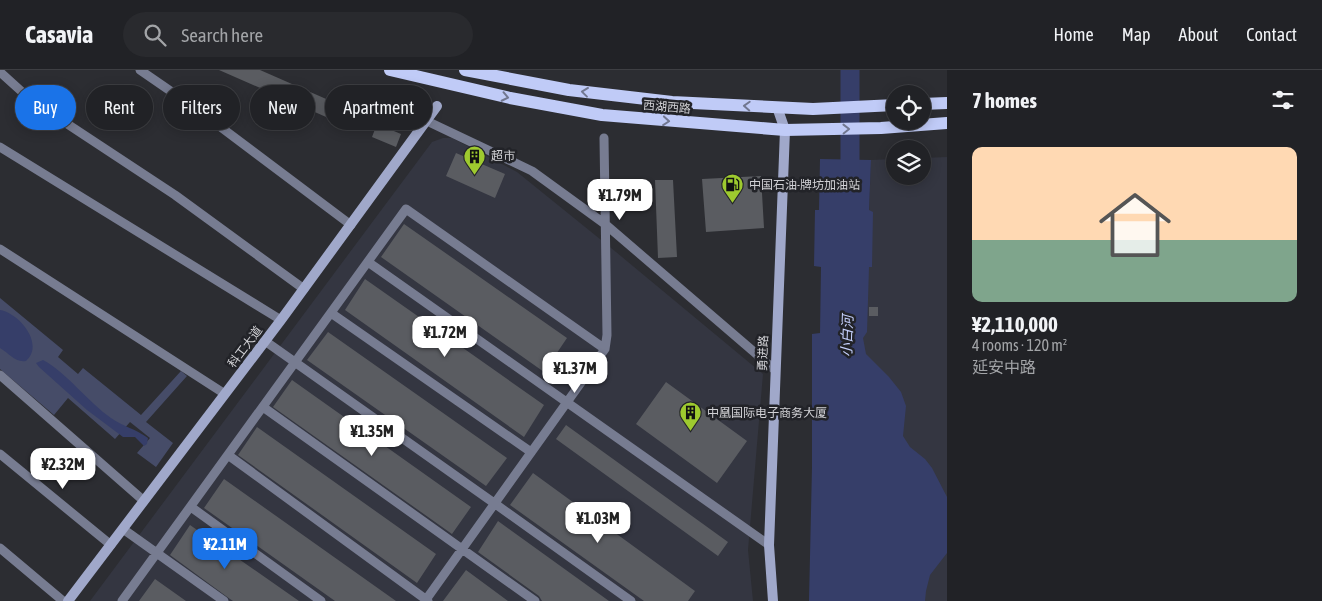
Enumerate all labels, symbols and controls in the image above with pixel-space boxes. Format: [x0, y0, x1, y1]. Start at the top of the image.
search box [123, 12, 473, 57]
text: Casavia [25, 21, 93, 48]
icon: search [141, 21, 169, 49]
text: Search here [181, 24, 263, 46]
text: Home [1054, 24, 1094, 45]
text: Map [1122, 24, 1151, 45]
text: About [1179, 24, 1218, 45]
text: Contact [1246, 24, 1297, 45]
chip: Buy [15, 85, 76, 130]
chip: Rent [86, 85, 153, 130]
chip: Filters [163, 85, 240, 130]
chip: New [250, 85, 315, 130]
chip: Apartment [325, 85, 432, 130]
map controls [886, 85, 931, 185]
button: locate [886, 85, 931, 130]
icon: filters [1269, 86, 1297, 114]
one-way arrow [581, 87, 589, 98]
text: 7 homes [972, 88, 1037, 112]
one-way arrow [501, 91, 510, 102]
street label: 西湖西路 [642, 98, 692, 116]
one-way arrow [743, 100, 751, 111]
one-way arrow [662, 115, 670, 126]
one-way arrow [843, 124, 851, 134]
button: layers [886, 140, 931, 185]
building icon: 超市 [463, 144, 487, 175]
place label: 超市 [491, 149, 515, 163]
fuel station icon: 中国石油-牌坊加油站 [721, 173, 745, 204]
pin: ¥1.79M [579, 178, 661, 221]
place label: 中国石油-牌坊加油站 [749, 178, 860, 192]
icon: home [1090, 180, 1180, 270]
text: ¥1.79M [598, 186, 642, 204]
water label: 小白河 [838, 312, 856, 357]
text: ¥2,110,000 [972, 312, 1058, 336]
pin: ¥1.72M [404, 316, 486, 358]
text: ¥1.72M [423, 323, 467, 341]
street label: 科工大道 [225, 324, 265, 370]
street label: 勇进路 [755, 335, 771, 371]
text: 4 rooms · 120 m² [972, 336, 1067, 354]
pin: ¥1.37M [534, 352, 616, 394]
text: 延安中路 [972, 358, 1036, 376]
text: ¥1.37M [553, 359, 597, 377]
building icon: 中凰国际电子商务大厦 [679, 401, 703, 432]
place label: 中凰国际电子商务大厦 [707, 406, 827, 420]
pin: ¥1.35M [331, 414, 413, 457]
text: ¥1.35M [350, 422, 394, 440]
pin: ¥2.32M [22, 448, 104, 490]
text: ¥2.32M [41, 455, 85, 473]
pin: ¥1.03M [557, 502, 639, 544]
text: ¥1.03M [576, 509, 620, 527]
pin: ¥2.11M [184, 528, 266, 570]
text: ¥2.11M [203, 535, 247, 553]

